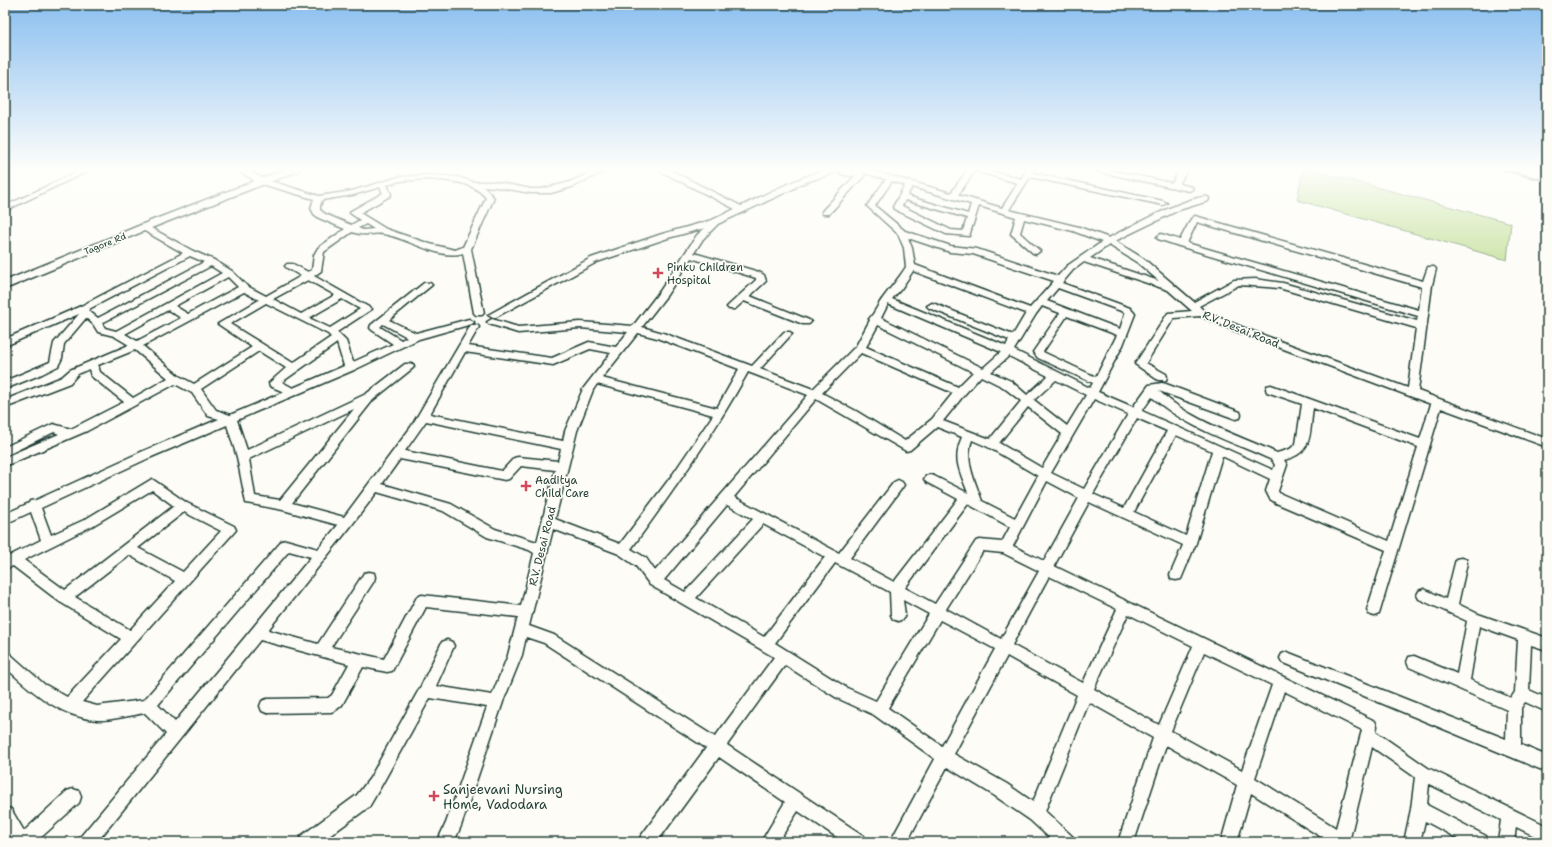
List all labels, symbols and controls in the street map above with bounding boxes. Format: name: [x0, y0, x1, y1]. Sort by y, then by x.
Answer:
street label: Tagore Rd: [82, 230, 128, 258]
place label: Pinku Children Hospital: [667, 260, 743, 288]
marker: Pinku Children Hospital: [652, 267, 664, 279]
street label: R.V. Desai Road: [1200, 307, 1281, 352]
place label: Aaditya Child Care: [535, 473, 589, 501]
marker: Aaditya Child Care: [520, 480, 532, 492]
street label: R.V. Desai Road: [525, 505, 560, 587]
place label: Sanjeevani Nursing Home, Vadodara: [443, 781, 563, 813]
marker: Sanjeevani Nursing Home, Vadodara: [428, 790, 440, 802]

